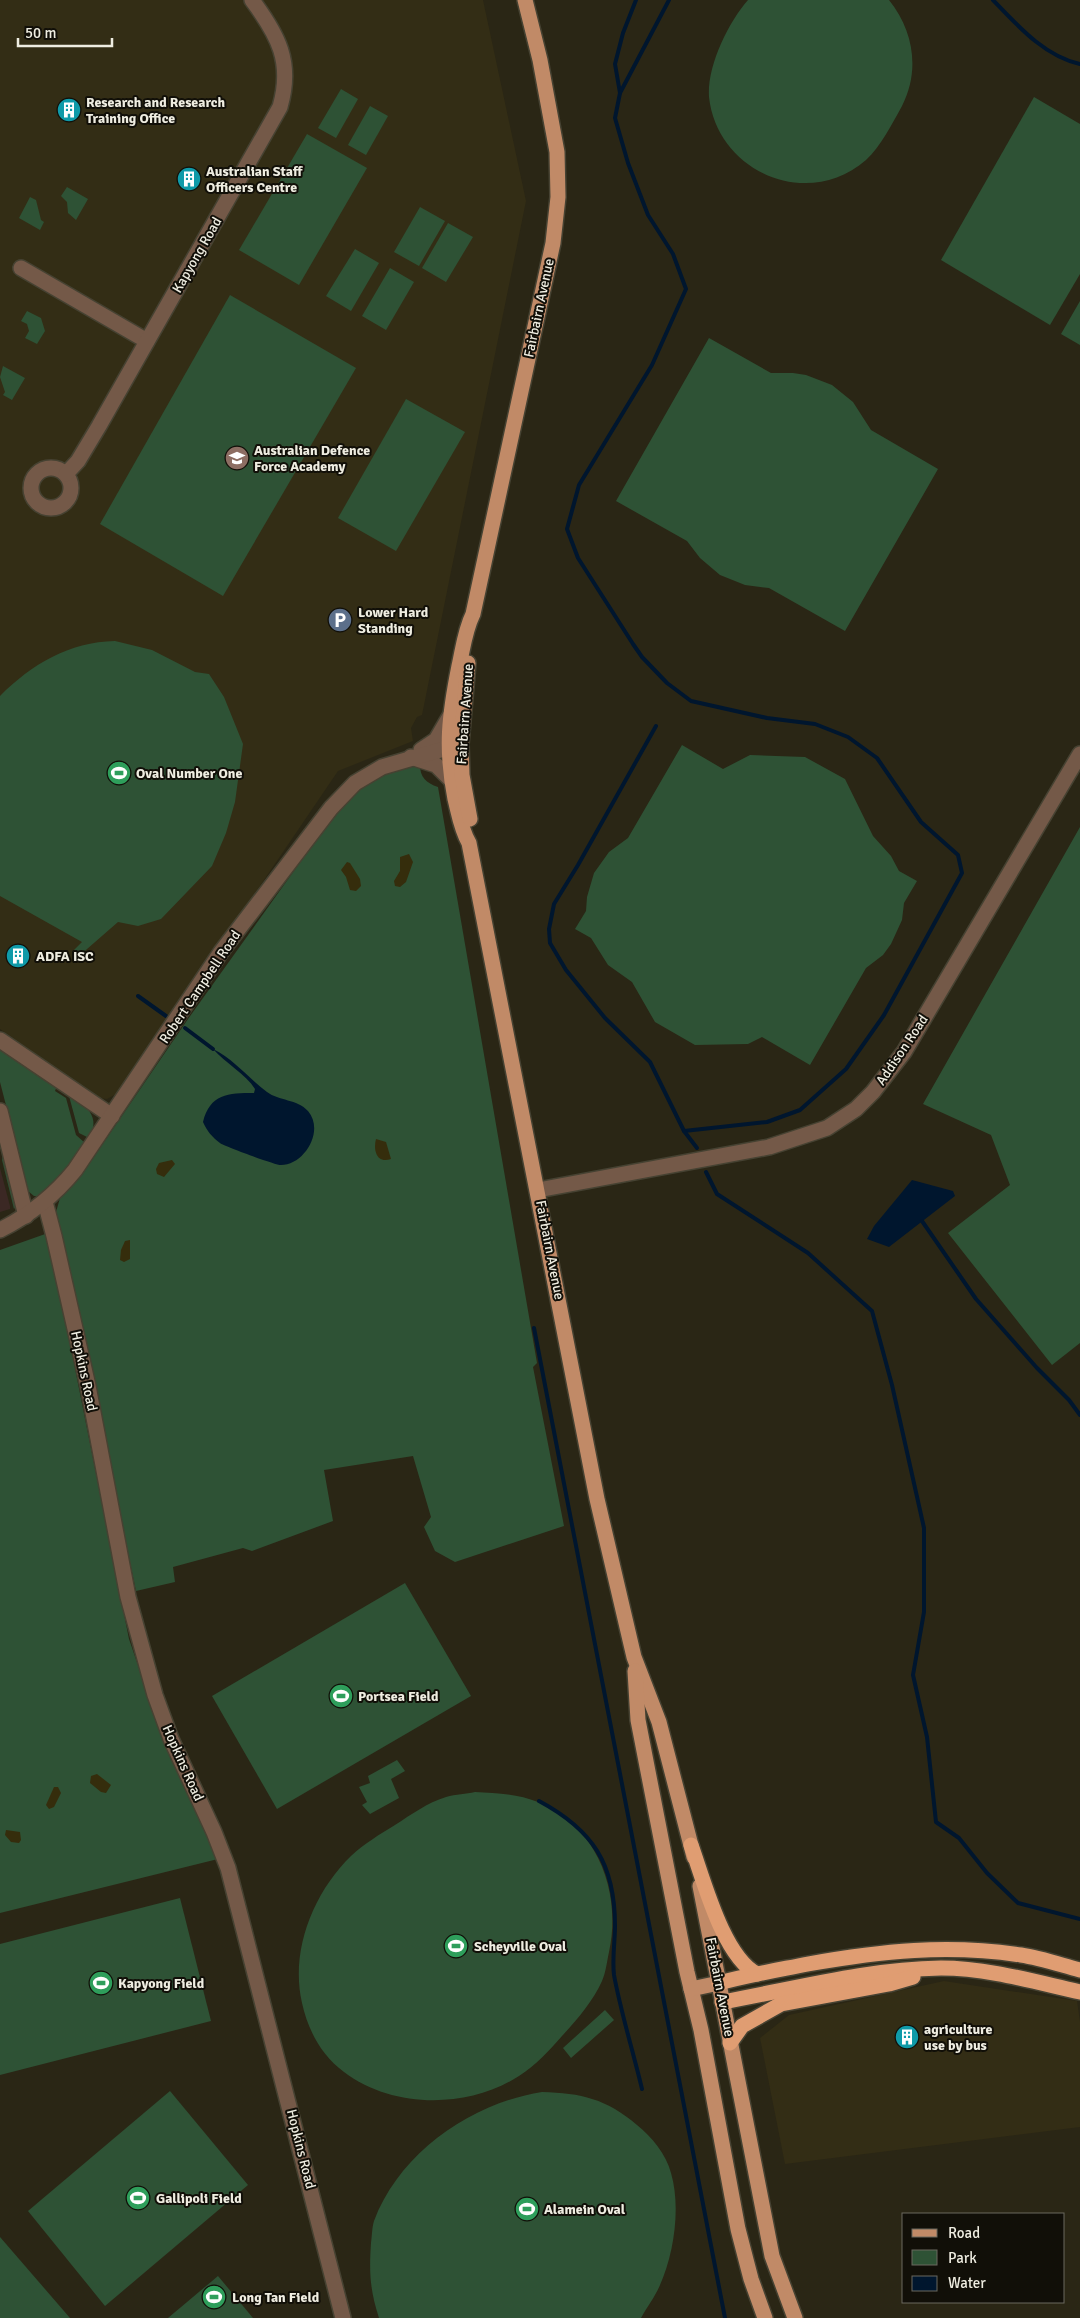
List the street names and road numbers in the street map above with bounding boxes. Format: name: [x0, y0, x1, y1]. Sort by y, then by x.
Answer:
street label: Kapyong Road: [168, 214, 226, 296]
street label: Fairbairn Avenue: [520, 257, 558, 359]
street label: Fairbairn Avenue: [453, 663, 477, 765]
street label: Robert Campbell Road: [156, 927, 244, 1047]
street label: Addison Road: [872, 1012, 932, 1088]
street label: Fairbairn Avenue: [532, 1199, 568, 1301]
street label: Hopkins Road: [67, 1329, 101, 1413]
street label: Hopkins Road: [159, 1722, 207, 1804]
street label: Fairbairn Avenue: [702, 1936, 738, 2038]
street label: Hopkins Road: [283, 2107, 319, 2191]

